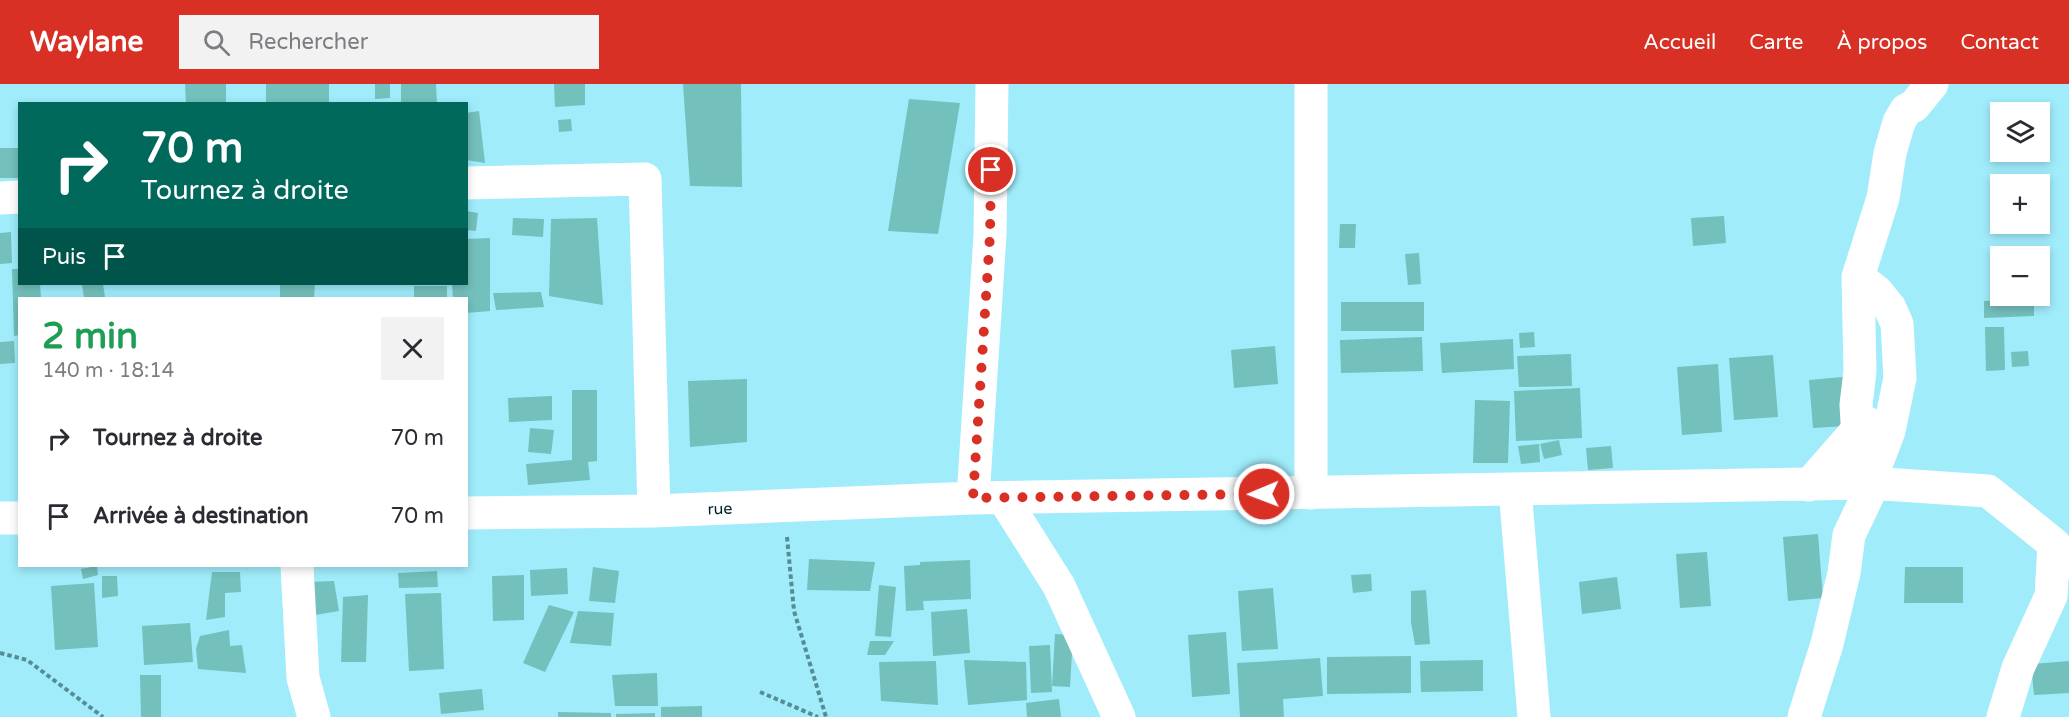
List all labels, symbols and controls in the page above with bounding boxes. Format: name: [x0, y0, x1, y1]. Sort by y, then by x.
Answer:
search box: [179, 15, 599, 69]
text: Waylane: [30, 25, 143, 59]
icon: search: [200, 26, 233, 59]
text: Rechercher: [248, 29, 368, 55]
text: Accueil: [1643, 30, 1716, 55]
text: Carte: [1749, 30, 1803, 55]
text: À propos: [1836, 30, 1927, 55]
text: Contact: [1960, 30, 2039, 55]
map controls: [1990, 102, 2050, 306]
button: layers: [1990, 102, 2050, 162]
text: 70 m: [141, 123, 243, 174]
icon: right: [42, 126, 120, 204]
pin: [965, 144, 1016, 195]
icon: arrive: [974, 153, 1007, 186]
text: Tournez à droite: [141, 174, 349, 207]
button: +: [1990, 174, 2050, 234]
icon: arrive: [98, 240, 131, 273]
text: Puis: [42, 244, 86, 270]
button: −: [1990, 246, 2050, 306]
text: 2 min: [42, 315, 138, 358]
button: close: [381, 317, 444, 380]
text: 140 m · 18:14: [42, 359, 174, 383]
icon: right: [42, 422, 75, 455]
text: Tournez à droite: [93, 425, 262, 451]
text: 70 m: [390, 425, 444, 451]
position arrow: [1232, 462, 1296, 526]
street label: rue: [707, 499, 733, 519]
icon: arrive: [42, 500, 75, 533]
text: Arrivée à destination: [93, 503, 309, 529]
text: 70 m: [390, 503, 444, 529]

